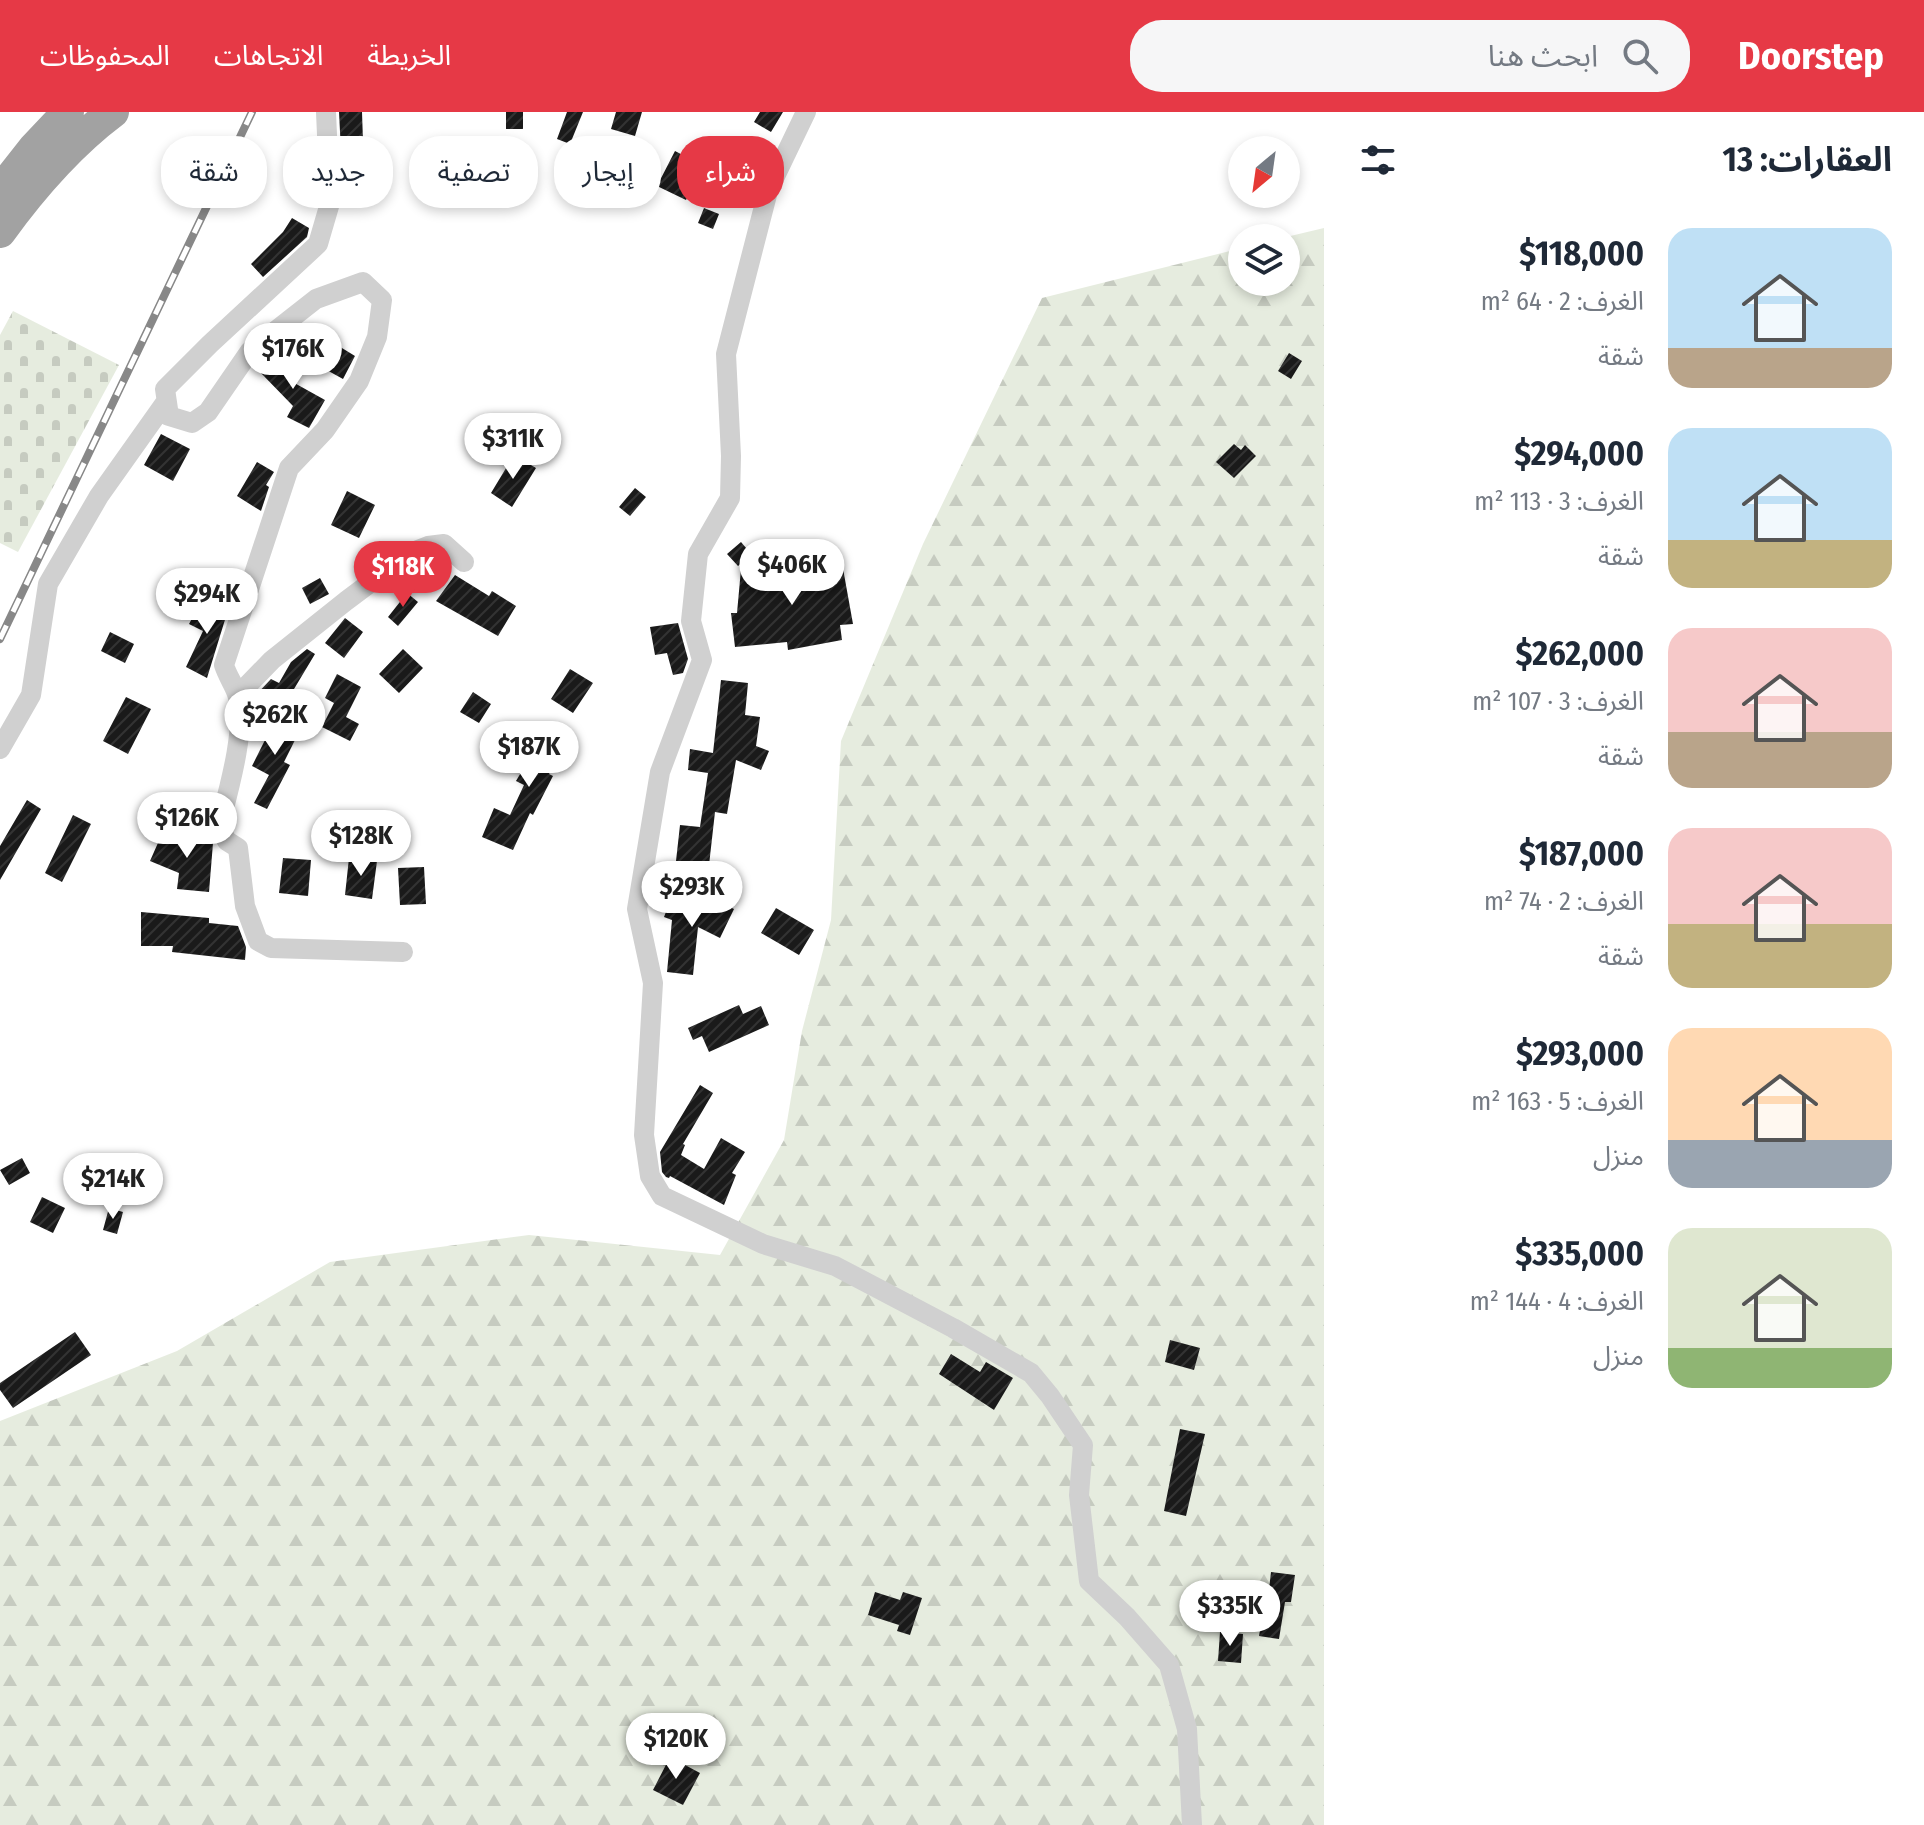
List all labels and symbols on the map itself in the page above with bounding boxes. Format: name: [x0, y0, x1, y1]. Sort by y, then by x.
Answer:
north arrow: [1228, 136, 1300, 208]
pin: $176K: [237, 323, 349, 391]
pin: $311K: [457, 413, 569, 481]
pin: $406K: [736, 539, 848, 607]
pin: $118K: [347, 541, 459, 609]
pin: $294K: [151, 568, 263, 636]
pin: $262K: [219, 689, 331, 757]
pin: $187K: [473, 721, 585, 789]
pin: $126K: [131, 792, 243, 860]
pin: $128K: [305, 810, 417, 878]
pin: $293K: [636, 861, 748, 929]
pin: $214K: [57, 1153, 169, 1221]
pin: $335K: [1174, 1580, 1286, 1648]
pin: $120K: [620, 1713, 732, 1781]

